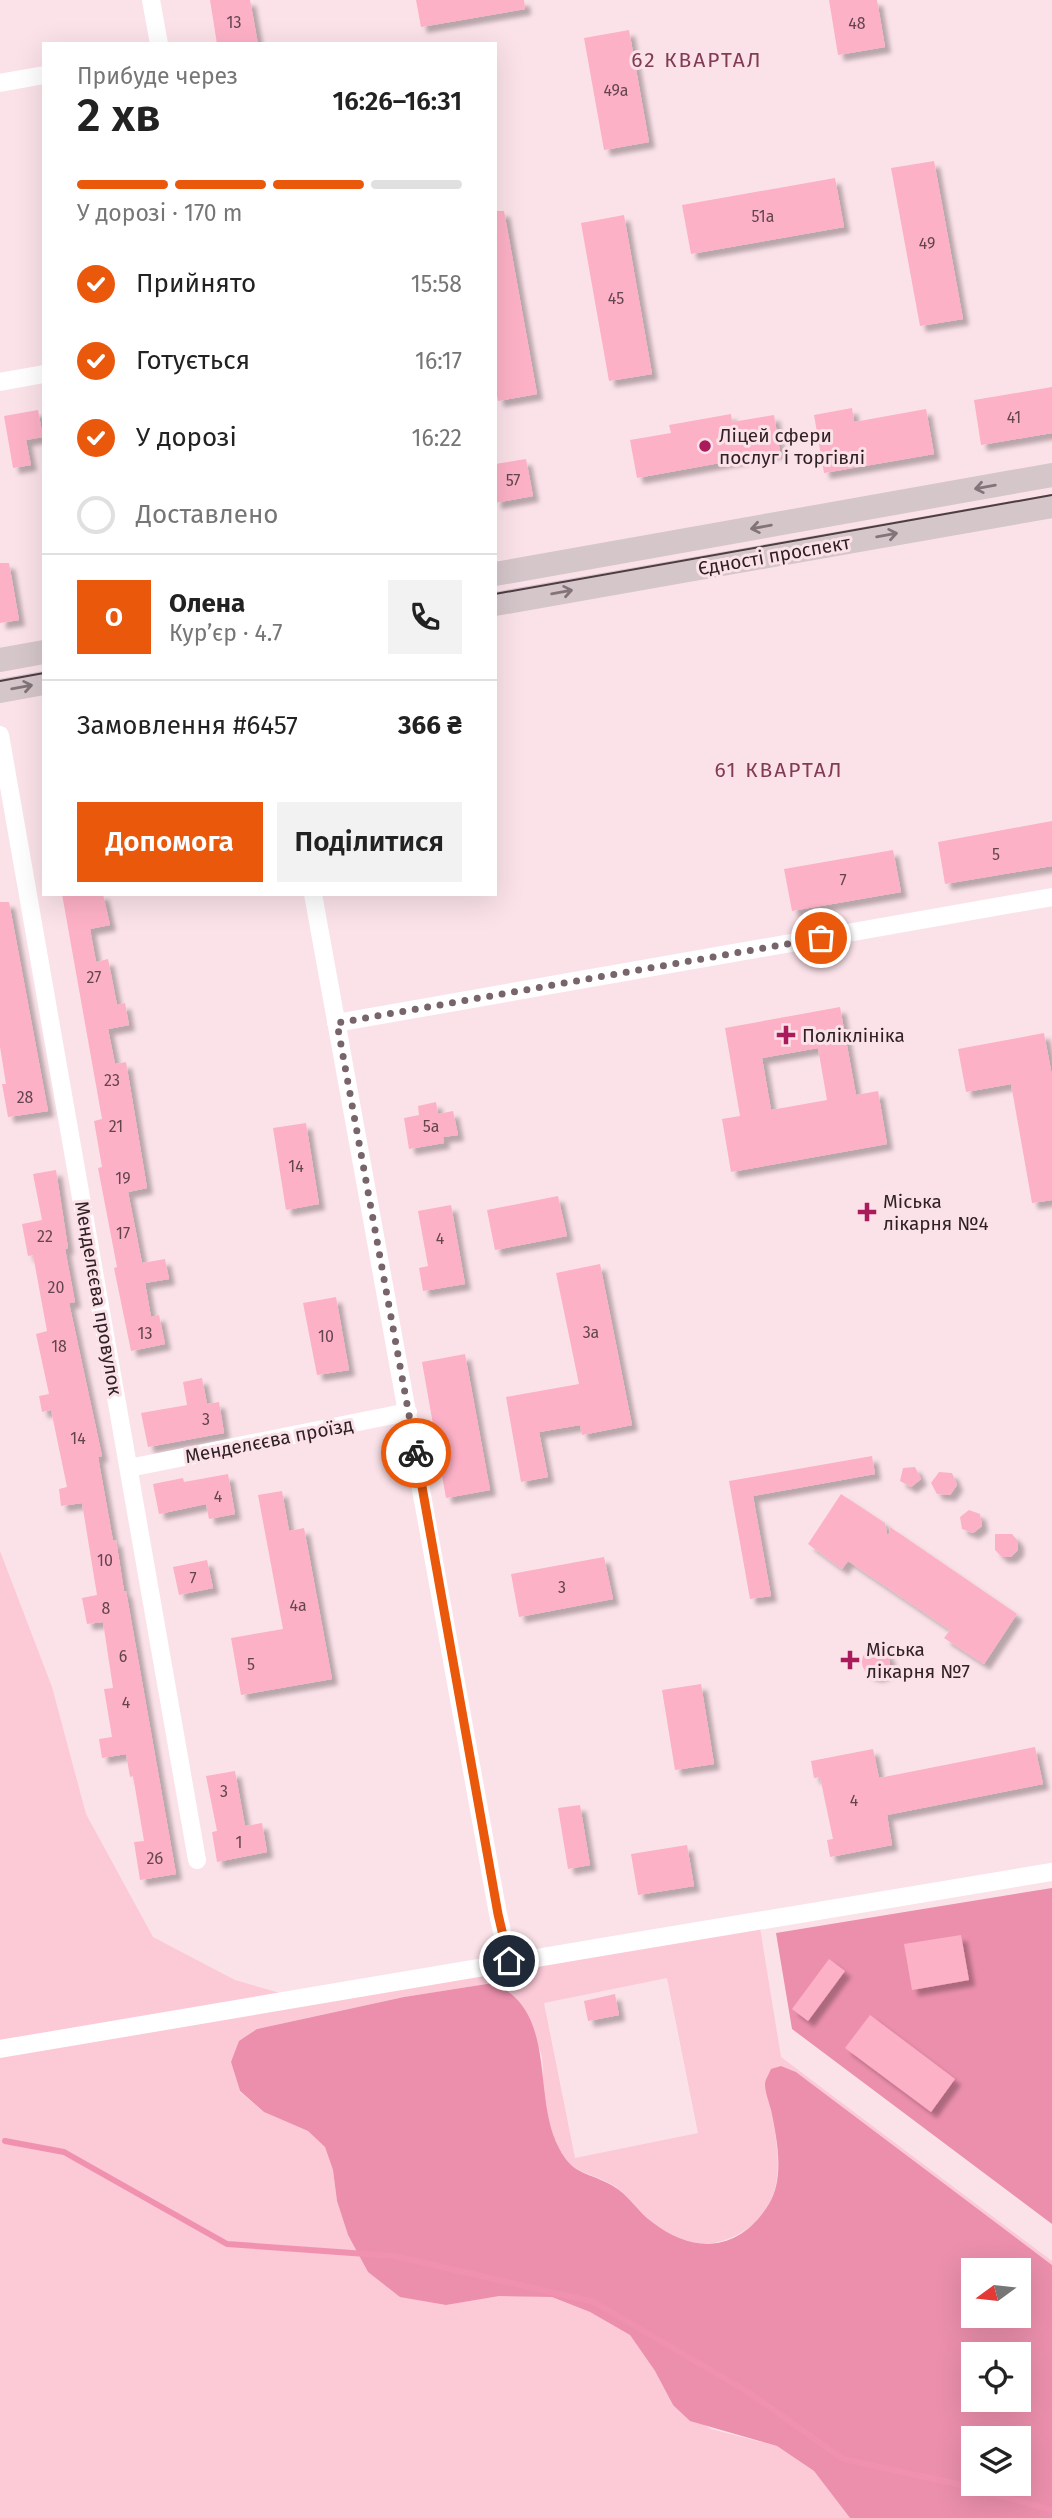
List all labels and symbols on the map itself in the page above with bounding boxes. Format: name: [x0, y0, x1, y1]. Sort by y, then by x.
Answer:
house number: 13: [227, 13, 241, 32]
house number: 48: [848, 14, 866, 33]
district label: 62 КВАРТАЛ: [631, 47, 763, 73]
house number: 49а: [603, 81, 629, 100]
house number: 51а: [752, 207, 774, 226]
house number: 49: [919, 234, 935, 253]
house number: 45: [608, 289, 624, 308]
house number: 41: [1007, 408, 1021, 427]
place label: Ліцей сфери послуг і торгівлі: [719, 424, 865, 469]
marker: Ліцей сфери послуг і торгівлі: [697, 438, 713, 454]
house number: 57: [506, 471, 520, 490]
one-way arrow: [974, 481, 997, 494]
one-way arrow: [750, 521, 773, 534]
one-way arrow: [875, 528, 898, 541]
street label: Єдності проспект: [696, 531, 852, 580]
one-way arrow: [551, 585, 573, 598]
one-way arrow: [10, 680, 33, 693]
district label: 61 КВАРТАЛ: [714, 757, 844, 783]
house number: 5: [992, 845, 1000, 864]
house number: 7: [839, 871, 847, 890]
pin: [791, 908, 851, 968]
house number: 27: [87, 968, 101, 987]
place label: Поліклініка: [802, 1024, 905, 1047]
marker: Поліклініка: [776, 1025, 796, 1045]
house number: 23: [104, 1071, 120, 1090]
house number: 28: [17, 1088, 34, 1107]
house number: 21: [109, 1117, 123, 1136]
house number: 5а: [423, 1117, 439, 1136]
house number: 14: [288, 1157, 304, 1176]
house number: 19: [115, 1169, 131, 1188]
place label: Міська лікарня №4: [883, 1190, 989, 1235]
street label: Менделєєва провулок: [70, 1199, 127, 1397]
marker: Міська лікарня №4: [857, 1202, 877, 1222]
house number: 17: [116, 1224, 130, 1243]
house number: 22: [37, 1227, 53, 1246]
house number: 4: [436, 1229, 445, 1248]
house number: 20: [48, 1278, 64, 1297]
house number: 3а: [583, 1323, 599, 1342]
house number: 13: [138, 1324, 152, 1343]
house number: 10: [318, 1327, 334, 1346]
house number: 18: [51, 1337, 67, 1356]
house number: 3: [202, 1410, 210, 1429]
street label: Менделєєва проїзд: [183, 1413, 355, 1468]
courier: [381, 1418, 451, 1488]
house number: 14: [70, 1429, 86, 1448]
house number: 4: [214, 1487, 223, 1506]
house number: 10: [97, 1551, 113, 1570]
house number: 7: [189, 1569, 197, 1588]
house number: 3: [558, 1578, 566, 1597]
house number: 4а: [289, 1596, 307, 1615]
house number: 8: [102, 1599, 111, 1618]
place label: Міська лікарня №7: [866, 1638, 970, 1683]
house number: 6: [119, 1647, 127, 1666]
marker: Міська лікарня №7: [840, 1650, 860, 1670]
house number: 5: [247, 1655, 255, 1674]
house number: 4: [122, 1693, 131, 1712]
house number: 3: [220, 1782, 228, 1801]
house number: 4: [850, 1791, 859, 1810]
house number: 1: [236, 1833, 242, 1852]
house number: 2б: [146, 1849, 164, 1868]
pin: [479, 1931, 539, 1991]
north arrow: [961, 2258, 1031, 2328]

